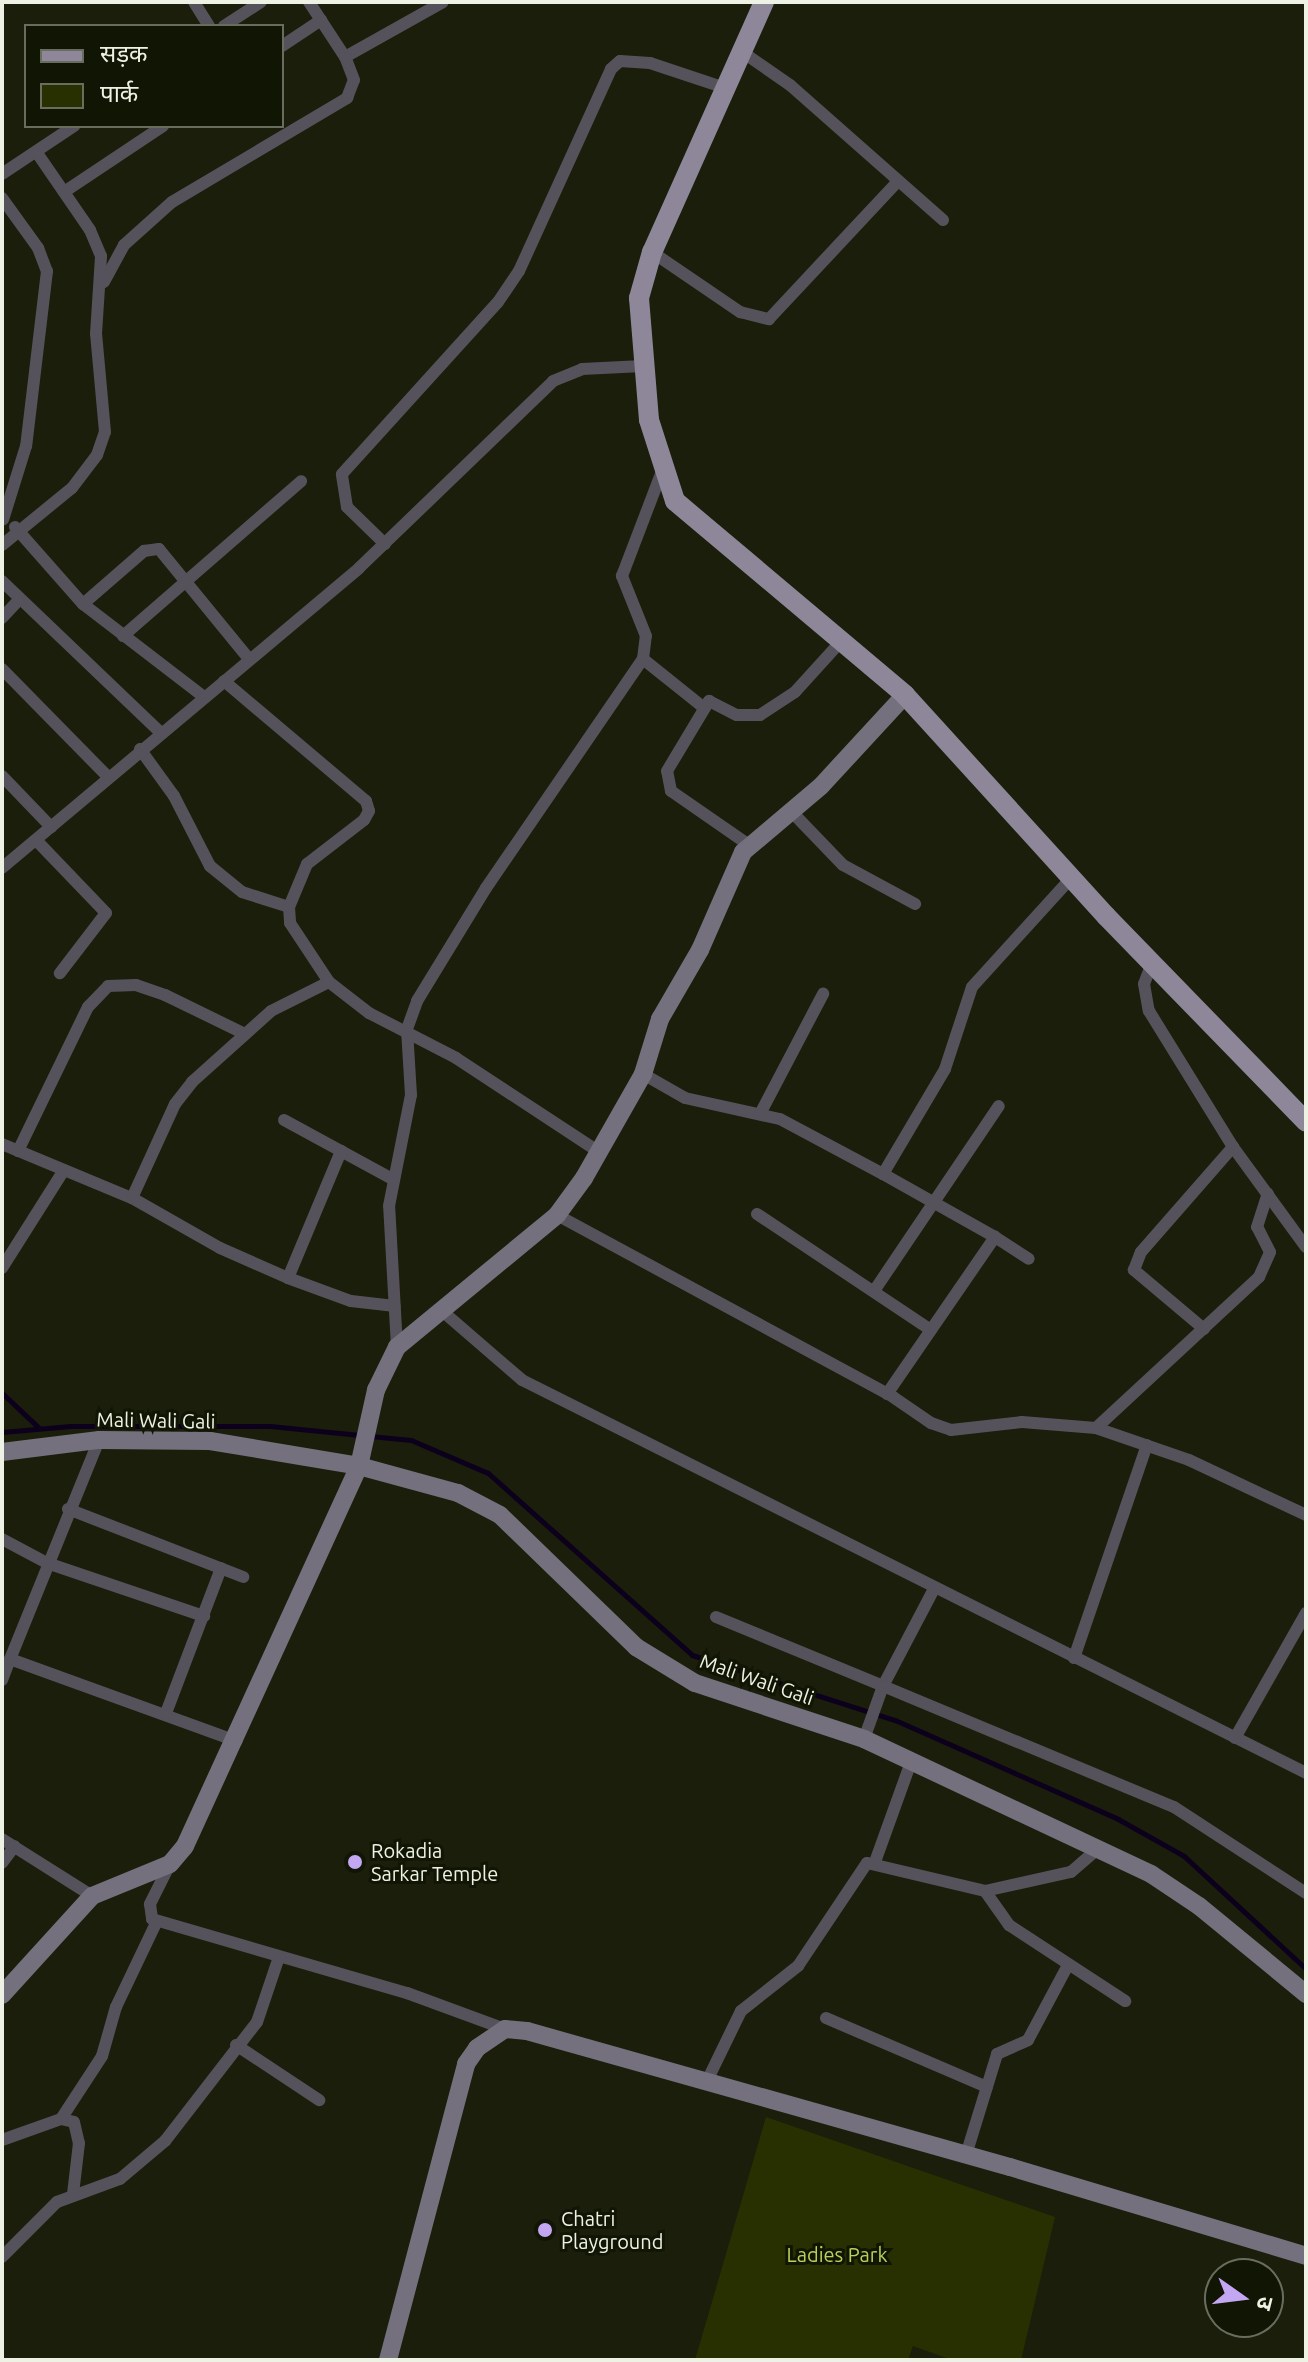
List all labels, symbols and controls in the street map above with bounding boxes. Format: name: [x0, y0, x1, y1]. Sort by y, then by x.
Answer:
legend: [24, 24, 284, 128]
text: सड़क: [100, 40, 148, 67]
text: पार्क: [100, 80, 138, 107]
street label: Mali Wali Gali: [96, 1407, 216, 1433]
street label: Mali Wali Gali: [697, 1648, 817, 1710]
place label: Rokadia Sarkar Temple: [371, 1838, 498, 1885]
marker: Rokadia Sarkar Temple: [346, 1853, 364, 1871]
place label: Chatri Playground: [561, 2206, 663, 2253]
marker: Chatri Playground: [536, 2221, 554, 2239]
park label: Ladies Park: [786, 2242, 888, 2266]
north arrow: [1204, 2258, 1284, 2338]
text: उ: [1252, 2294, 1280, 2313]

